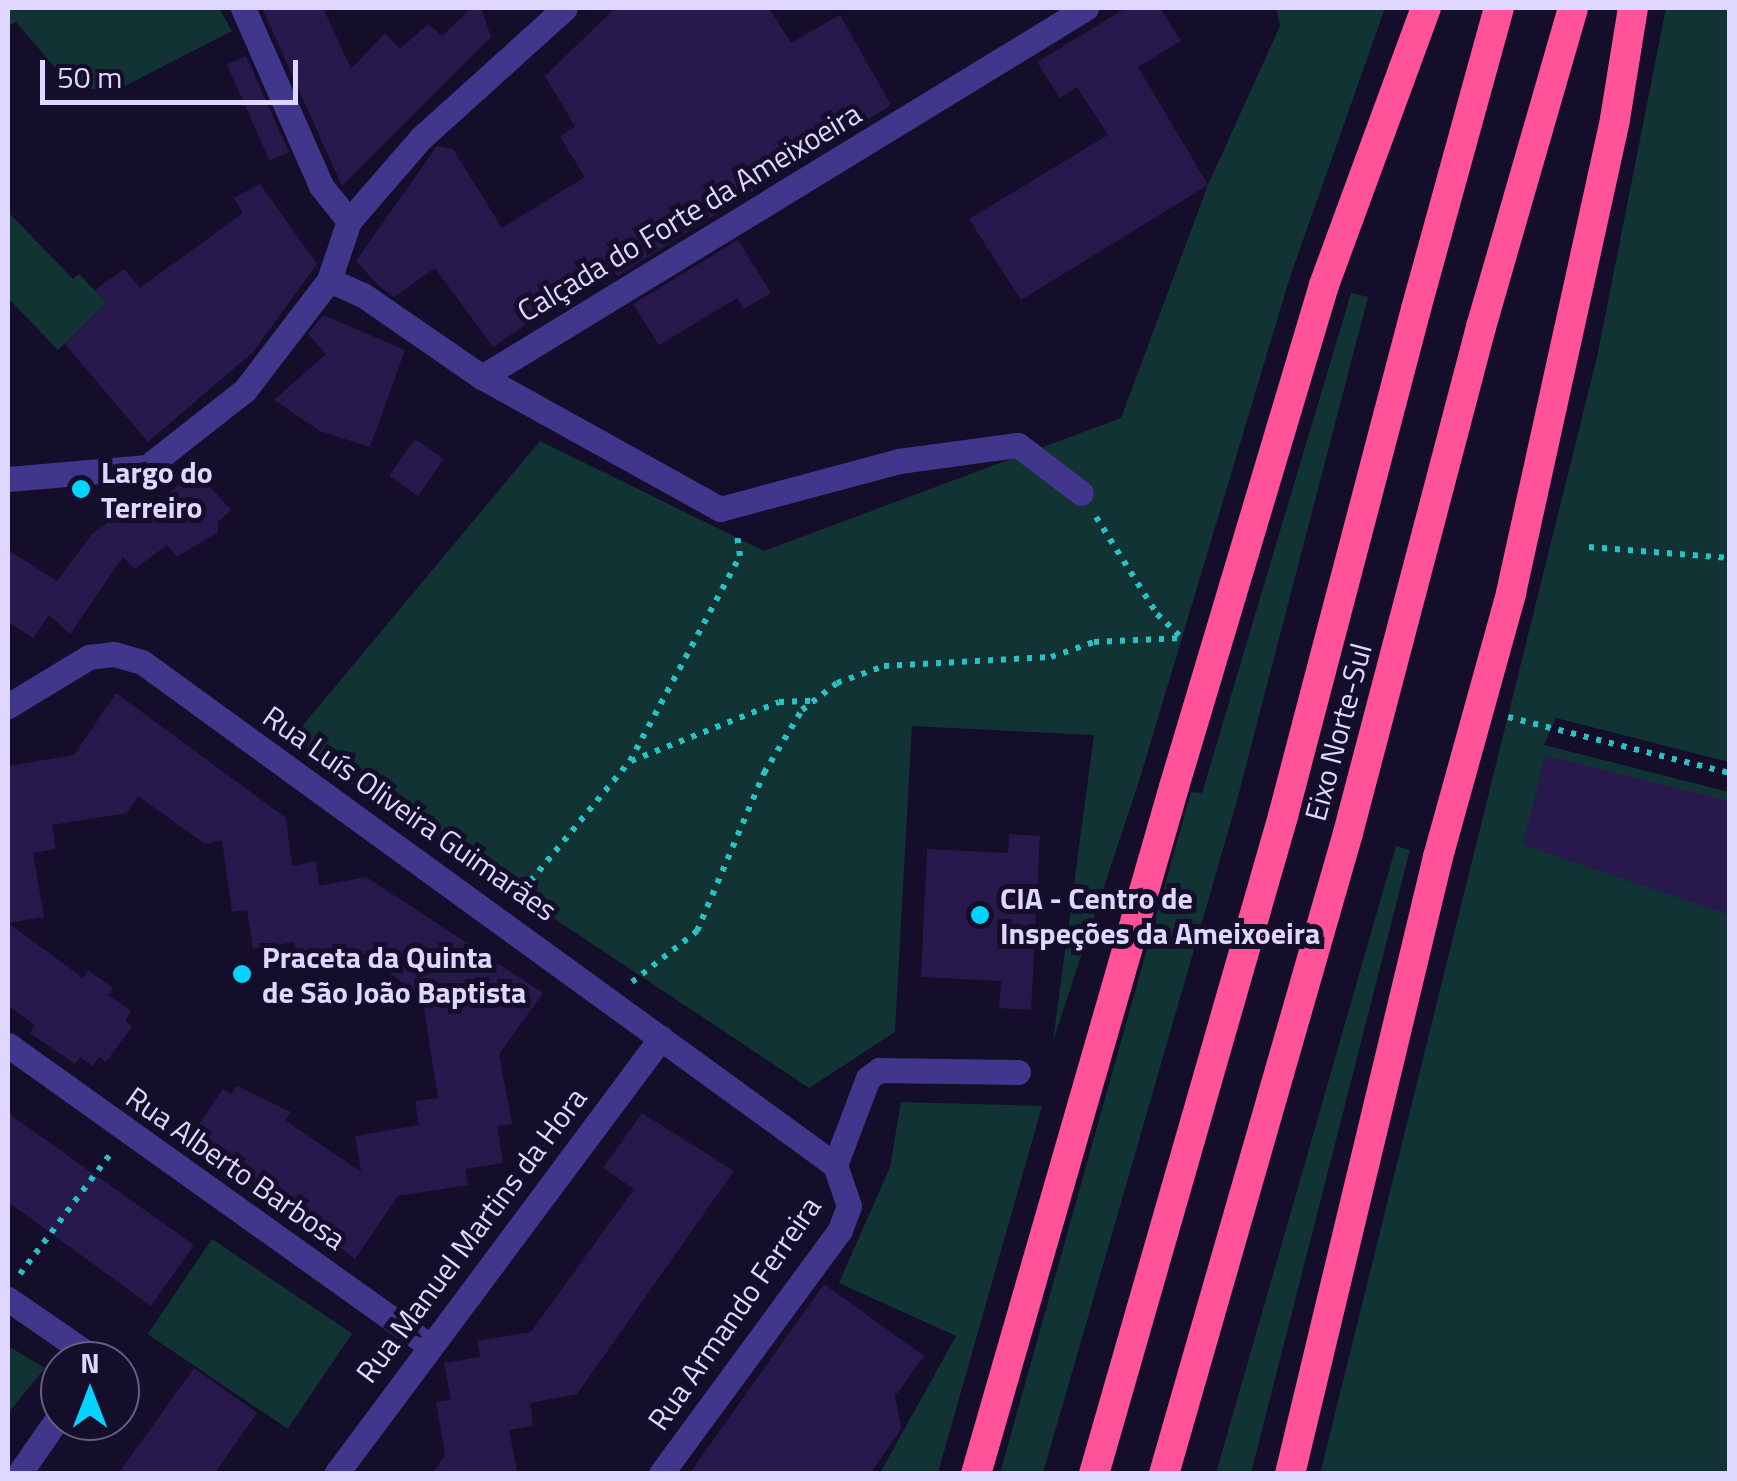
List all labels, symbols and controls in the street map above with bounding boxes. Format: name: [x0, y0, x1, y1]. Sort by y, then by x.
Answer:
scale bar: [45, 40, 302, 102]
text: 50 m: [57, 54, 122, 100]
street label: Calçada do Forte da Ameixoeira: [511, 95, 867, 329]
place label: Largo do Terreiro: [101, 454, 213, 524]
marker: Largo do Terreiro: [70, 478, 92, 500]
street label: Eixo Norte-Sul: [1297, 639, 1379, 825]
street label: Rua Luís Oliveira Guimarães: [256, 698, 564, 928]
place label: CIA - Centro de Inspeções da Ameixoeira: [1000, 880, 1320, 950]
marker: CIA - Centro de Inspeções da Ameixoeira: [969, 904, 991, 926]
place label: Praceta da Quinta de São João Baptista: [262, 939, 526, 1010]
marker: Praceta da Quinta de São João Baptista: [231, 963, 253, 985]
street label: Rua Alberto Barbosa: [119, 1079, 353, 1257]
street label: Rua Manuel Martins da Hora: [348, 1080, 594, 1390]
street label: Rua Armando Ferreira: [640, 1189, 828, 1437]
north arrow: [40, 1341, 140, 1441]
text: N: [80, 1341, 100, 1384]

